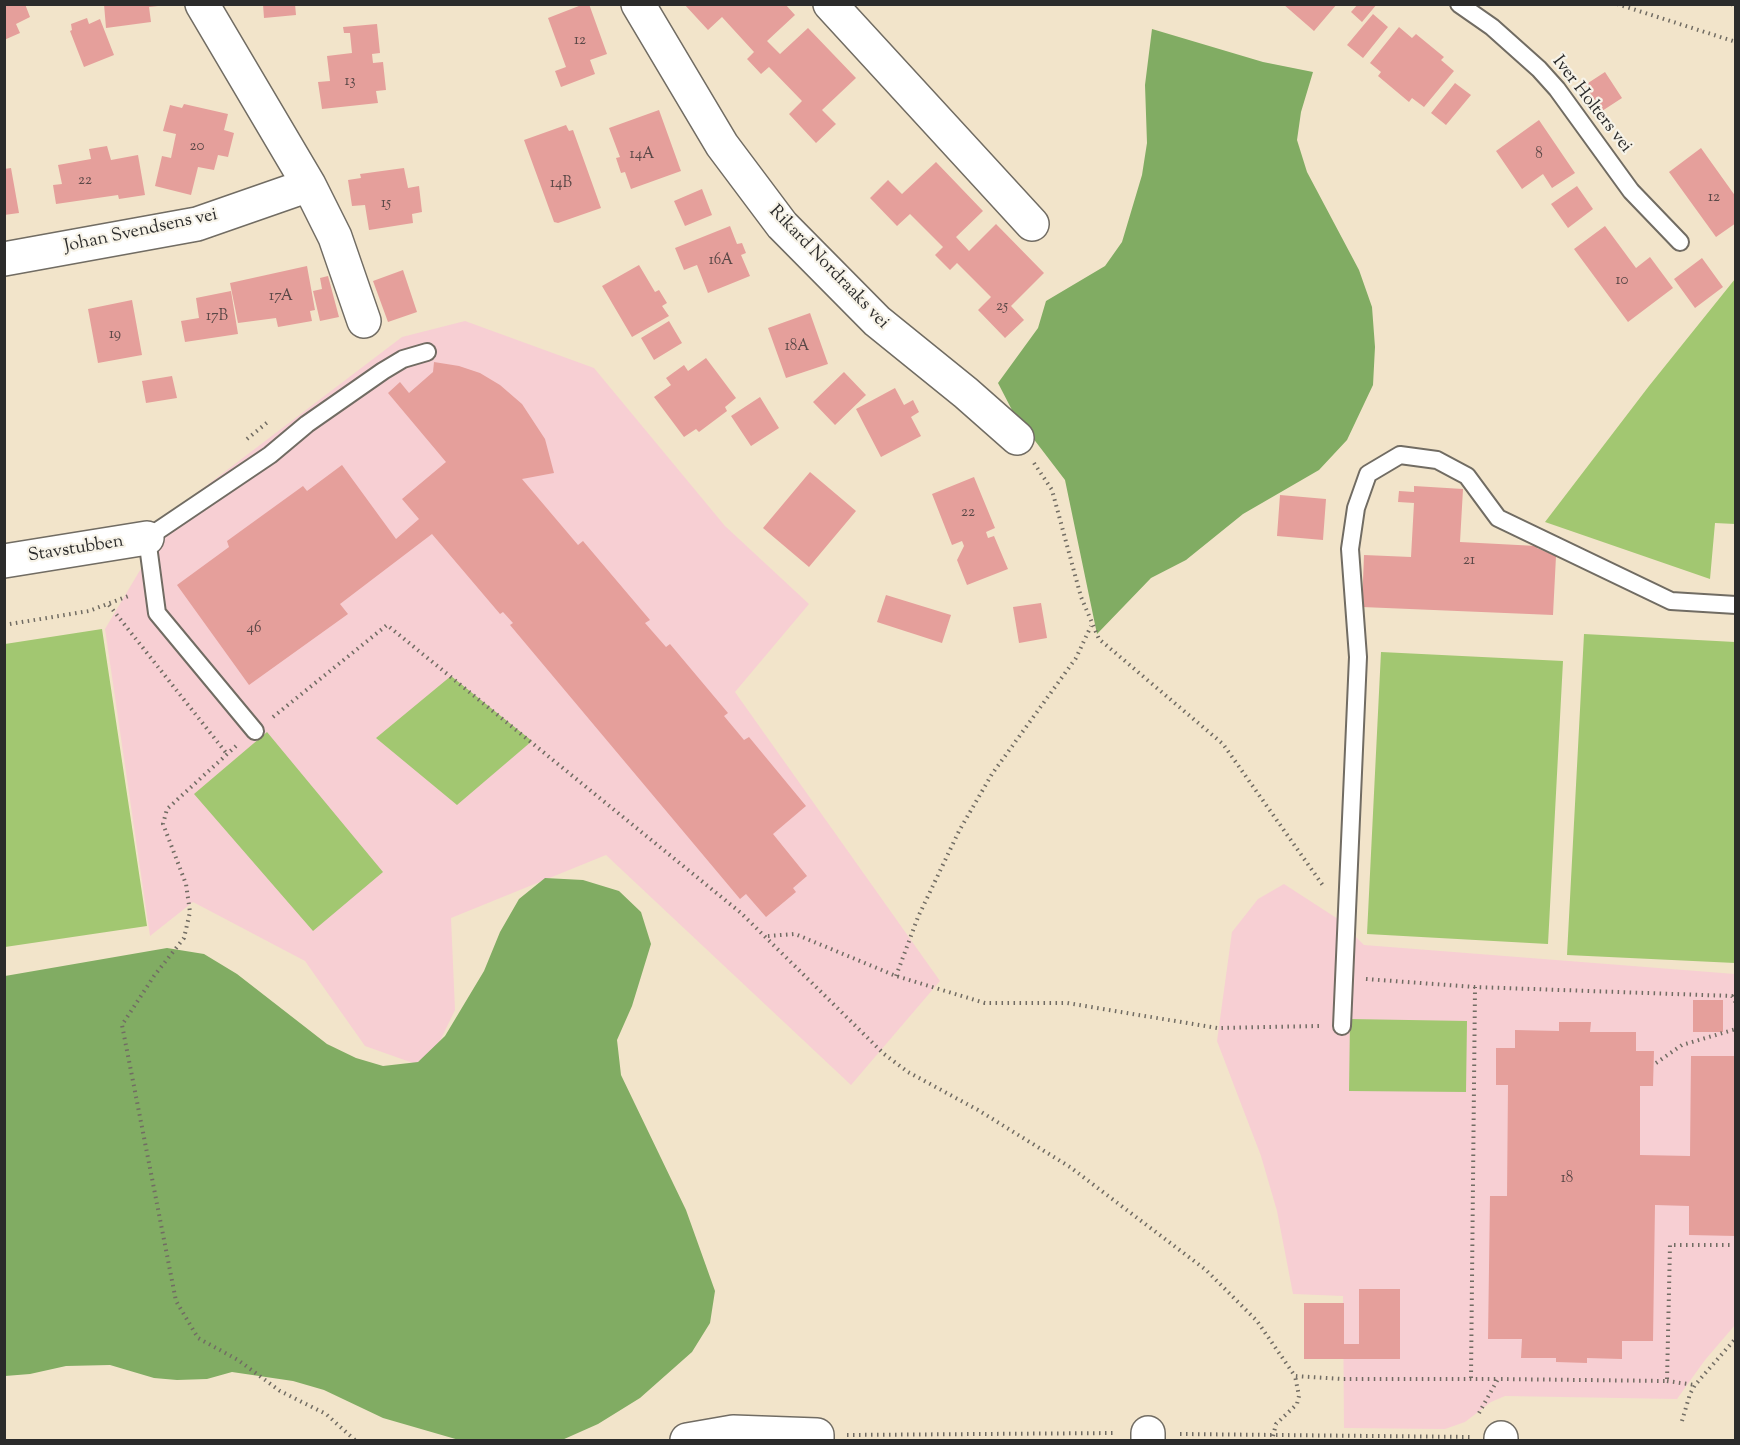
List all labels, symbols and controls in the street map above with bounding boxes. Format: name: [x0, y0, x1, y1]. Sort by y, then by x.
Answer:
house number: 12: [574, 32, 586, 50]
street label: Iver Holters vei: [1546, 52, 1636, 158]
house number: 13: [344, 73, 356, 91]
house number: 20: [190, 138, 204, 156]
house number: 14A: [630, 146, 654, 164]
house number: 8: [1535, 146, 1543, 164]
house number: 22: [78, 172, 92, 190]
house number: 14B: [550, 175, 572, 193]
house number: 12: [1708, 189, 1720, 207]
house number: 15: [381, 195, 391, 213]
street label: Rikard Nordraaks vei: [763, 202, 893, 334]
street label: Johan Svendsens vei: [62, 205, 220, 259]
house number: 16A: [709, 252, 733, 270]
house number: 10: [1616, 272, 1628, 290]
house number: 17A: [269, 288, 293, 306]
house number: 25: [996, 298, 1008, 316]
house number: 17B: [206, 308, 228, 326]
house number: 19: [109, 326, 121, 344]
house number: 18A: [785, 338, 809, 356]
house number: 22: [961, 504, 975, 522]
street label: Stavstubben: [27, 532, 125, 568]
house number: 21: [1463, 552, 1475, 570]
house number: 46: [247, 620, 261, 638]
house number: 18: [1561, 1170, 1573, 1188]

